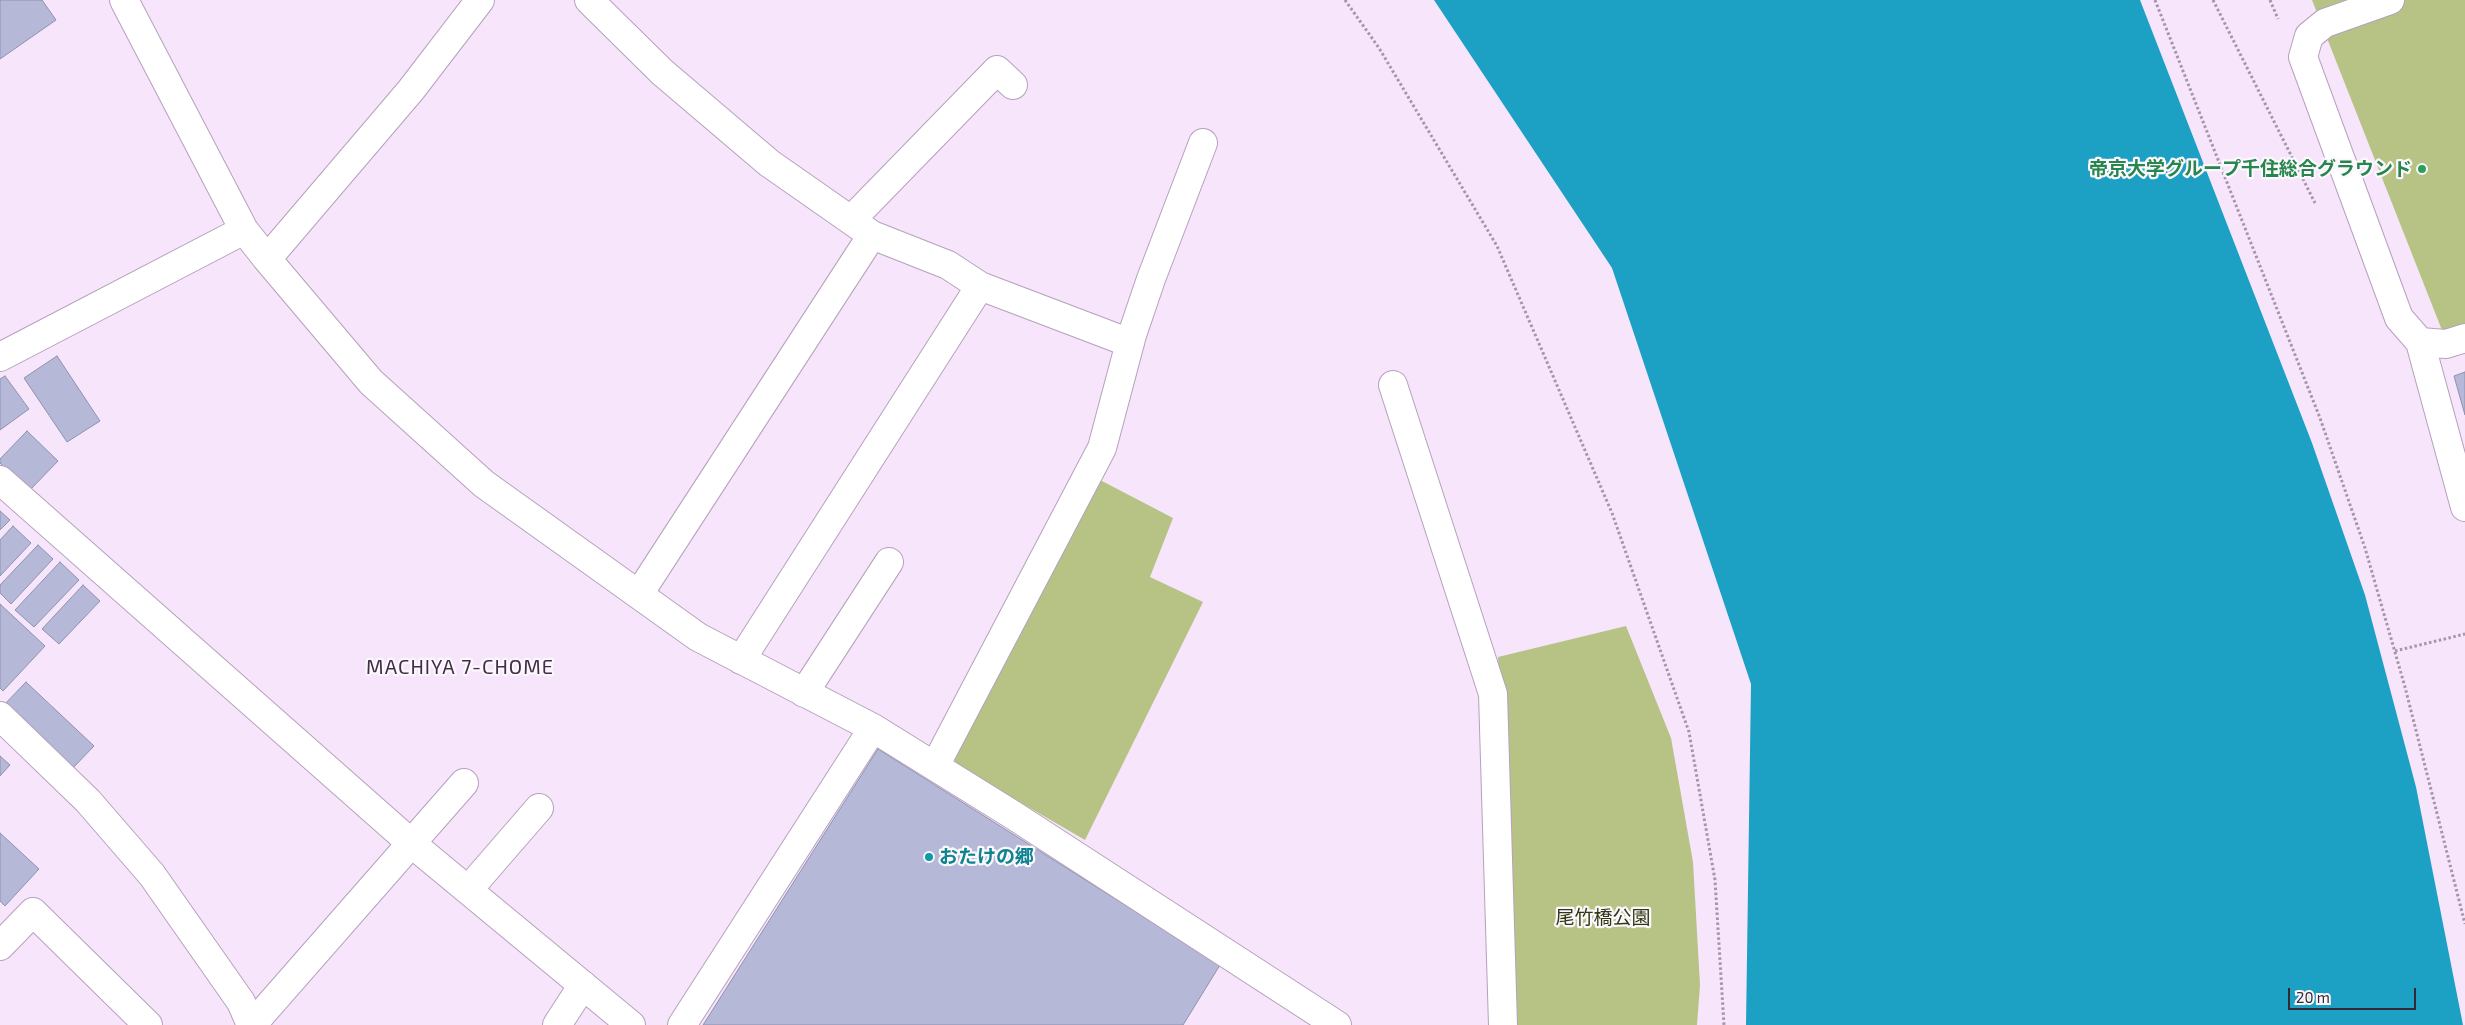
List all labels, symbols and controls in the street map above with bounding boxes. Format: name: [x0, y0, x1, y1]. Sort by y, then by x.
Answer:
place label: 帝京大学グループ千住総合グラウンド: [2089, 158, 2412, 180]
marker: 帝京大学グループ千住総合グラウンド: [2416, 163, 2428, 175]
district label: MACHIYA 7-CHOME: [364, 655, 556, 679]
place label: おたけの郷: [939, 846, 1034, 868]
marker: おたけの郷: [923, 851, 935, 863]
park label: 尾竹橋公園: [1556, 907, 1650, 929]
scale bar: [2290, 978, 2418, 1010]
text: 20 m: [2296, 988, 2330, 1006]

